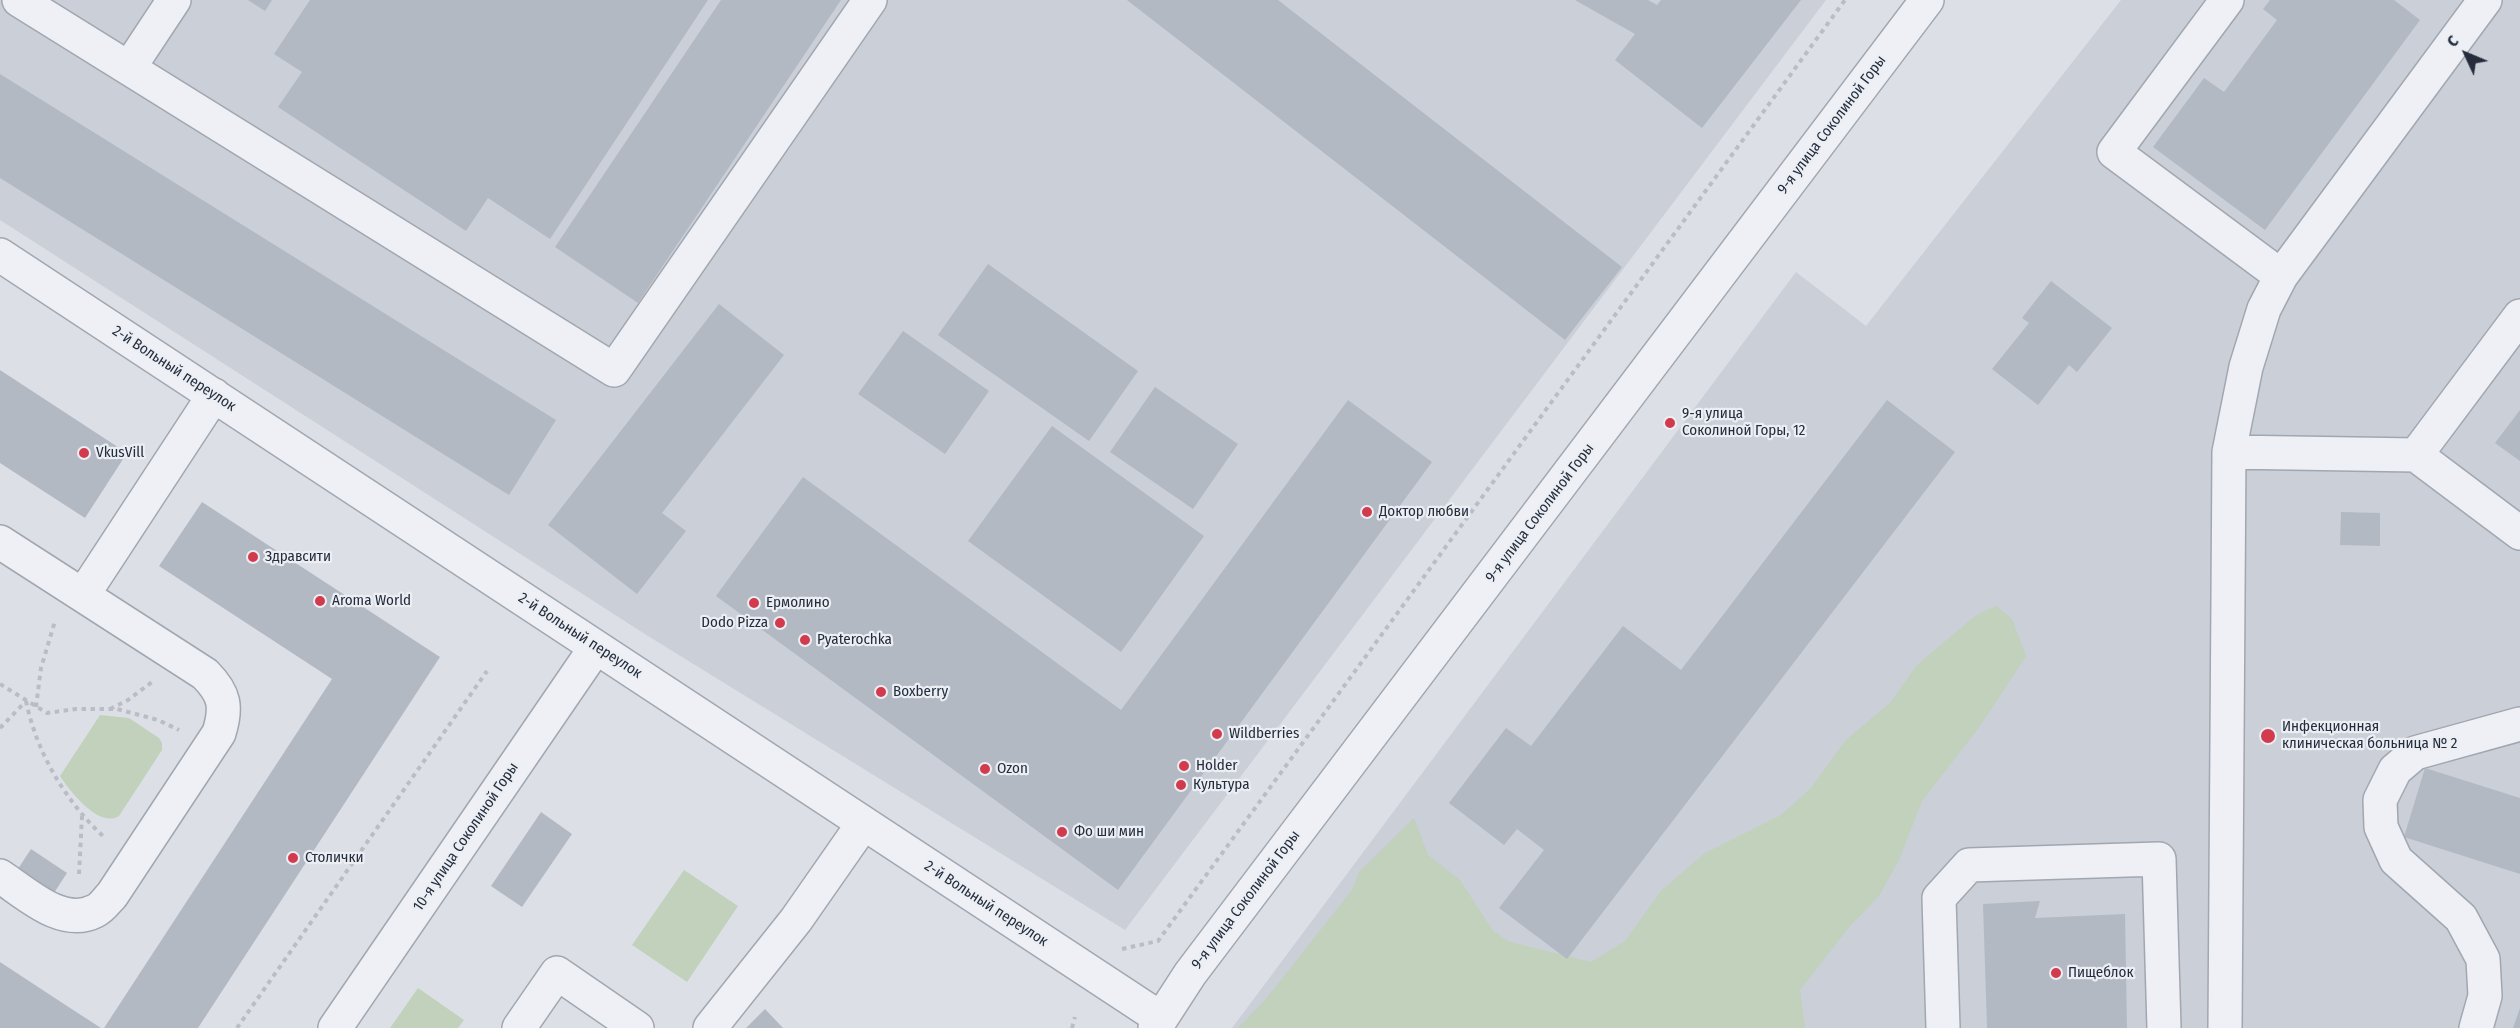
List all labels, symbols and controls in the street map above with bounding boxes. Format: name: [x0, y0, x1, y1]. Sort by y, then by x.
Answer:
north arrow: [2436, 24, 2496, 84]
text: С: [2443, 32, 2462, 51]
street label: 9-я улица Соколиной Горы: [1774, 52, 1890, 198]
street label: 2-й Вольный переулок: [109, 322, 239, 416]
place label: 9-я улица Соколиной Горы, 12: [1682, 405, 1805, 440]
marker: 9-я улица Соколиной Горы, 12: [1663, 416, 1677, 430]
street label: 9-я улица Соколиной Горы: [1482, 440, 1598, 586]
place label: VkusVill: [96, 444, 144, 462]
marker: VkusVill: [77, 446, 91, 460]
place label: Доктор любви: [1379, 503, 1469, 521]
marker: Доктор любви: [1360, 505, 1374, 519]
place label: Здравсити: [265, 548, 331, 566]
marker: Здравсити: [246, 550, 260, 564]
street label: 2-й Вольный переулок: [515, 589, 645, 683]
place label: Aroma World: [332, 592, 411, 610]
marker: Aroma World: [313, 594, 327, 608]
place label: Ермолино: [766, 594, 830, 612]
marker: Ермолино: [747, 596, 761, 610]
place label: Dodo Pizza: [701, 614, 768, 632]
marker: Dodo Pizza: [773, 616, 787, 630]
place label: Pyaterochka: [817, 631, 892, 649]
marker: Pyaterochka: [798, 633, 812, 647]
place label: Boxberry: [893, 683, 948, 701]
marker: Boxberry: [874, 685, 888, 699]
place label: Инфекционная клиническая больница № 2: [2282, 718, 2457, 753]
place label: Wildberries: [1229, 725, 1299, 743]
marker: Wildberries: [1210, 727, 1224, 741]
marker: Инфекционная клиническая больница № 2: [2259, 727, 2277, 745]
place label: Holder: [1196, 757, 1238, 775]
street label: 10-я улица Соколиной Горы: [409, 759, 523, 915]
marker: Holder: [1177, 759, 1191, 773]
place label: Ozon: [997, 760, 1028, 778]
marker: Ozon: [978, 762, 992, 776]
place label: Культура: [1193, 776, 1250, 794]
marker: Культура: [1174, 778, 1188, 792]
place label: Фо ши мин: [1074, 823, 1144, 841]
marker: Фо ши мин: [1055, 825, 1069, 839]
street label: 9-я улица Соколиной Горы: [1188, 827, 1304, 973]
place label: Столички: [305, 849, 364, 867]
marker: Столички: [286, 851, 300, 865]
street label: 2-й Вольный переулок: [921, 857, 1051, 951]
place label: Пищеблок: [2068, 964, 2133, 982]
marker: Пищеблок: [2049, 966, 2063, 980]

